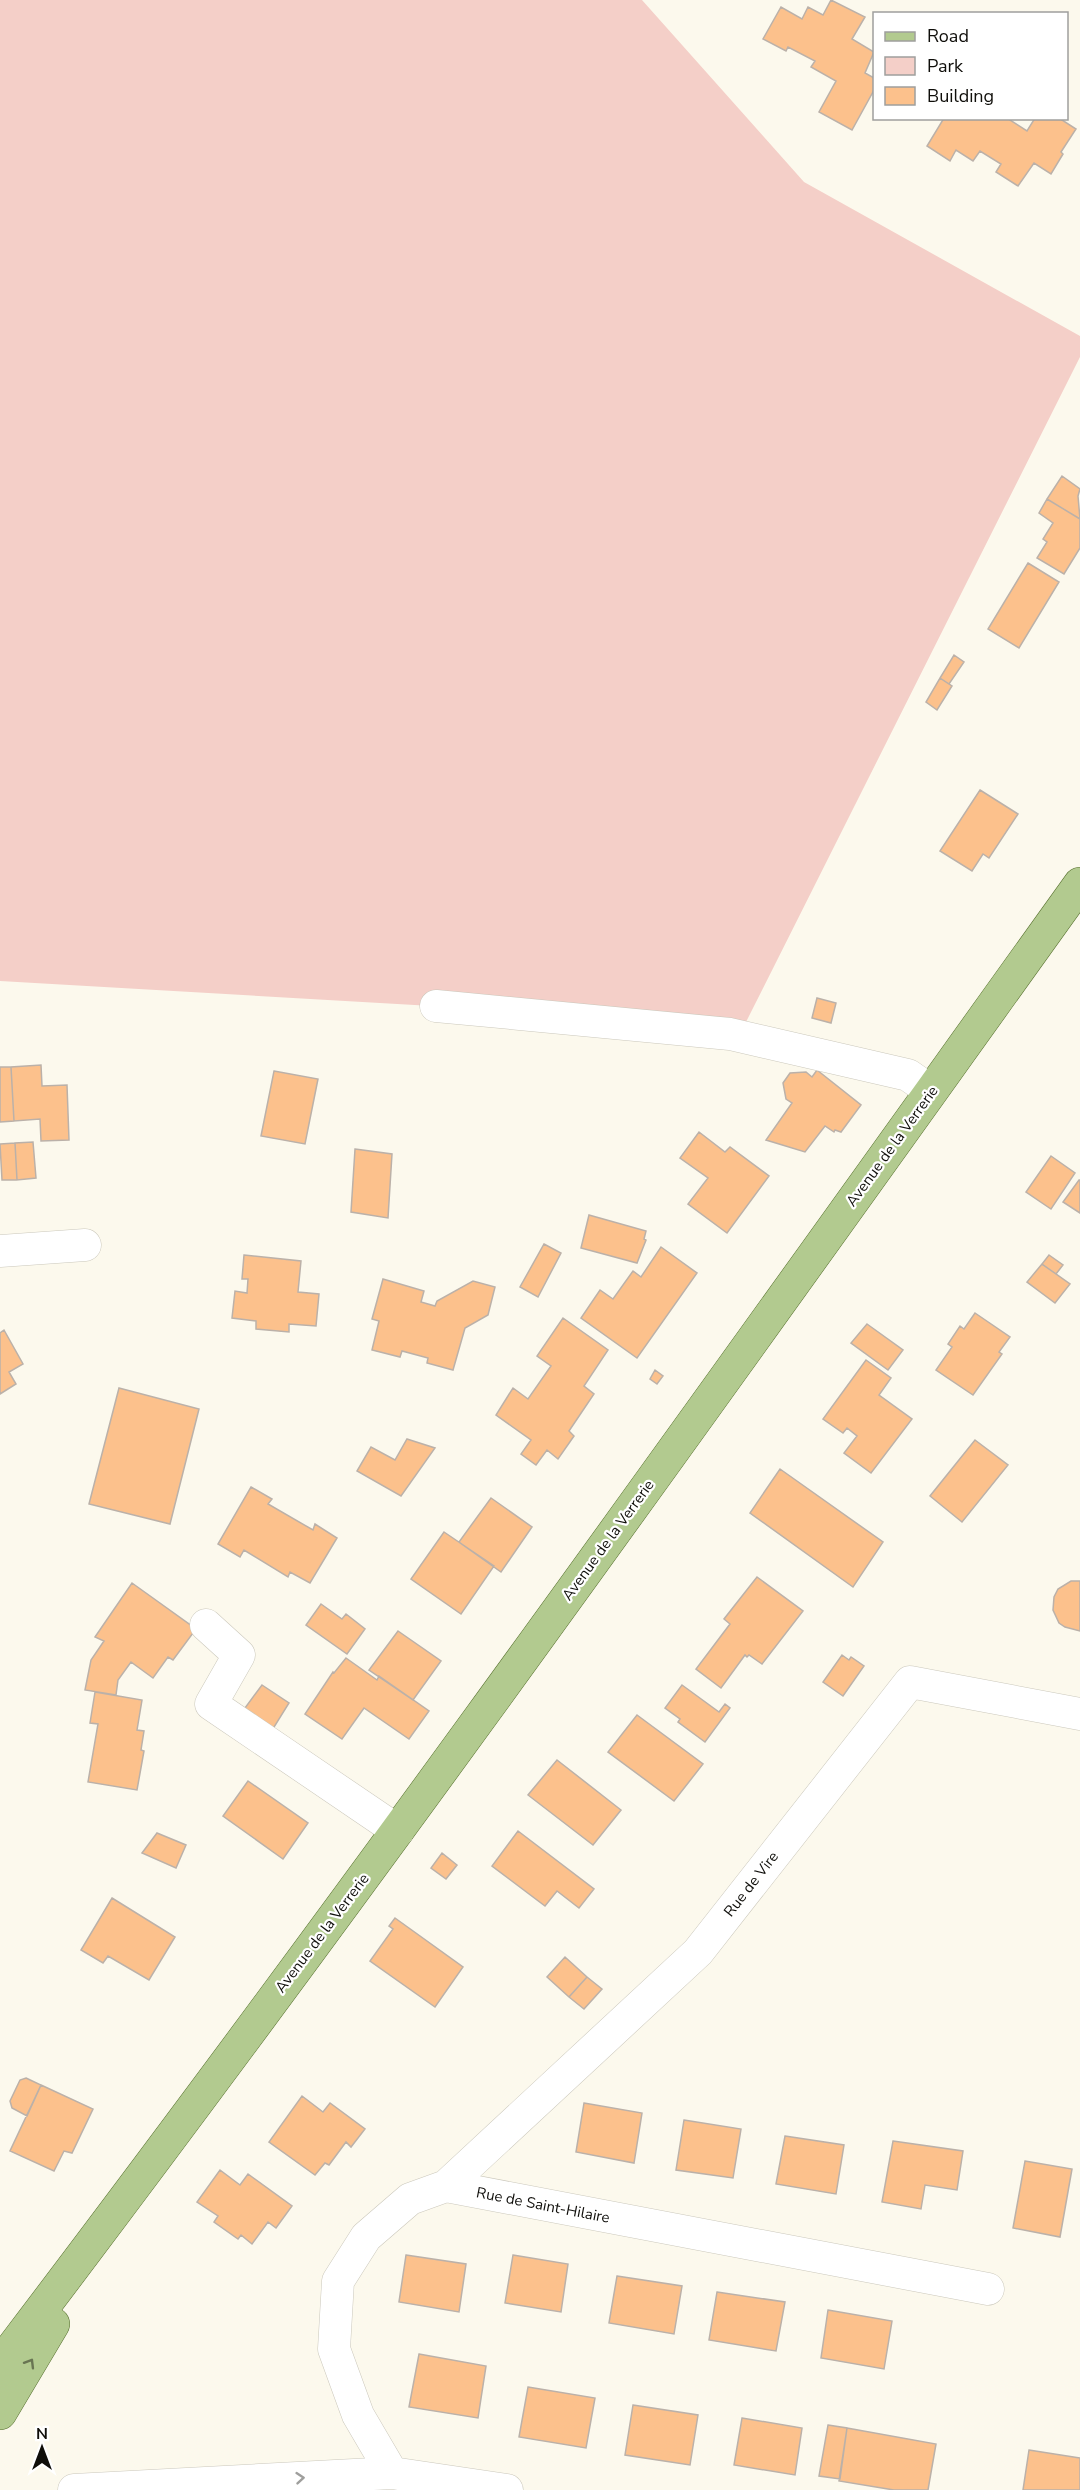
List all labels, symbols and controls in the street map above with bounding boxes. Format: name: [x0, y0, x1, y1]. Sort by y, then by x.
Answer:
legend: [873, 12, 1068, 120]
text: Road: [927, 24, 969, 48]
text: Park: [927, 54, 964, 78]
text: Building: [927, 84, 994, 108]
street label: Avenue de la Verrerie: [841, 1082, 943, 1210]
street label: Avenue de la Verrerie: [557, 1476, 659, 1604]
street label: Rue de Vire: [719, 1847, 783, 1921]
street label: Avenue de la Verrerie: [270, 1869, 374, 1997]
street label: Rue de Saint-Hilaire: [475, 2182, 611, 2228]
one-way arrow: [22, 2359, 34, 2369]
north arrow: [12, 2418, 72, 2478]
text: N: [36, 2423, 48, 2445]
one-way arrow: [296, 2472, 305, 2485]

